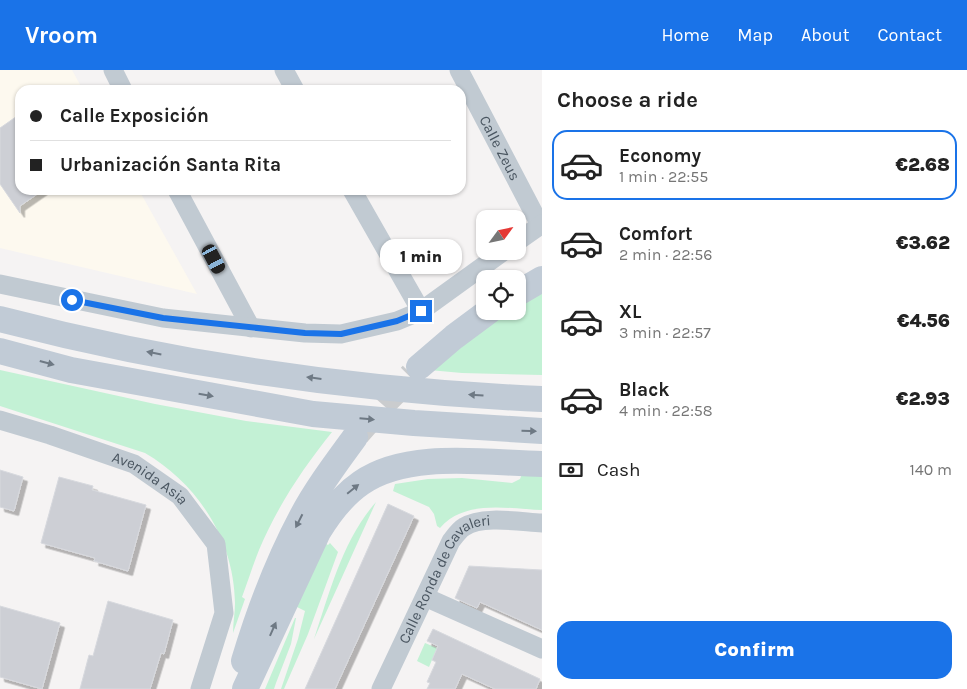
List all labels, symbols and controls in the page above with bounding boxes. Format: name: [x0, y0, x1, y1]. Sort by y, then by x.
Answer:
text: Vroom: [25, 21, 98, 49]
text: Home: [661, 24, 709, 46]
text: Map: [737, 24, 773, 46]
text: About: [801, 24, 850, 46]
text: Contact: [878, 24, 942, 46]
text: Choose a ride: [557, 87, 698, 113]
text: Calle Exposición: [60, 105, 209, 127]
street label: Calle Zeus: [475, 112, 524, 183]
icon: car: [559, 143, 604, 188]
text: Economy: [619, 145, 701, 167]
text: Urbanización Santa Rita: [60, 154, 281, 176]
text: €2.68: [896, 154, 950, 176]
text: 1 min · 22:55: [619, 167, 708, 186]
north arrow: [476, 210, 526, 260]
map controls: [476, 210, 526, 320]
icon: car: [559, 221, 604, 266]
text: Comfort: [619, 223, 693, 245]
text: €3.62: [896, 232, 950, 254]
callout: 1 min: [380, 238, 462, 274]
car: [200, 242, 227, 276]
text: 2 min · 22:56: [619, 245, 712, 264]
text: 1 min: [400, 247, 442, 266]
button: locate: [476, 270, 526, 320]
route start: [61, 289, 83, 311]
icon: car: [559, 299, 604, 344]
route end: [410, 300, 432, 322]
text: XL: [619, 301, 641, 323]
text: €4.56: [897, 310, 950, 332]
text: 3 min · 22:57: [619, 323, 711, 342]
one-way arrow: [145, 348, 161, 356]
one-way arrow: [40, 360, 55, 368]
one-way arrow: [306, 374, 322, 382]
icon: car: [559, 377, 604, 422]
text: Black: [619, 379, 670, 401]
text: €2.93: [896, 388, 950, 410]
one-way arrow: [468, 390, 484, 398]
one-way arrow: [199, 392, 215, 400]
text: 4 min · 22:58: [619, 401, 713, 420]
one-way arrow: [359, 415, 375, 423]
one-way arrow: [521, 427, 537, 435]
street label: Avenida Asia: [110, 448, 192, 508]
icon: cash: [557, 456, 585, 484]
text: Cash: [597, 459, 641, 481]
text: 140 m: [910, 460, 952, 479]
one-way arrow: [346, 484, 359, 495]
street label: Calle Ronda de Cavaleri: [395, 511, 491, 647]
one-way arrow: [295, 514, 303, 529]
button: Confirm: [557, 621, 952, 679]
one-way arrow: [269, 622, 277, 636]

